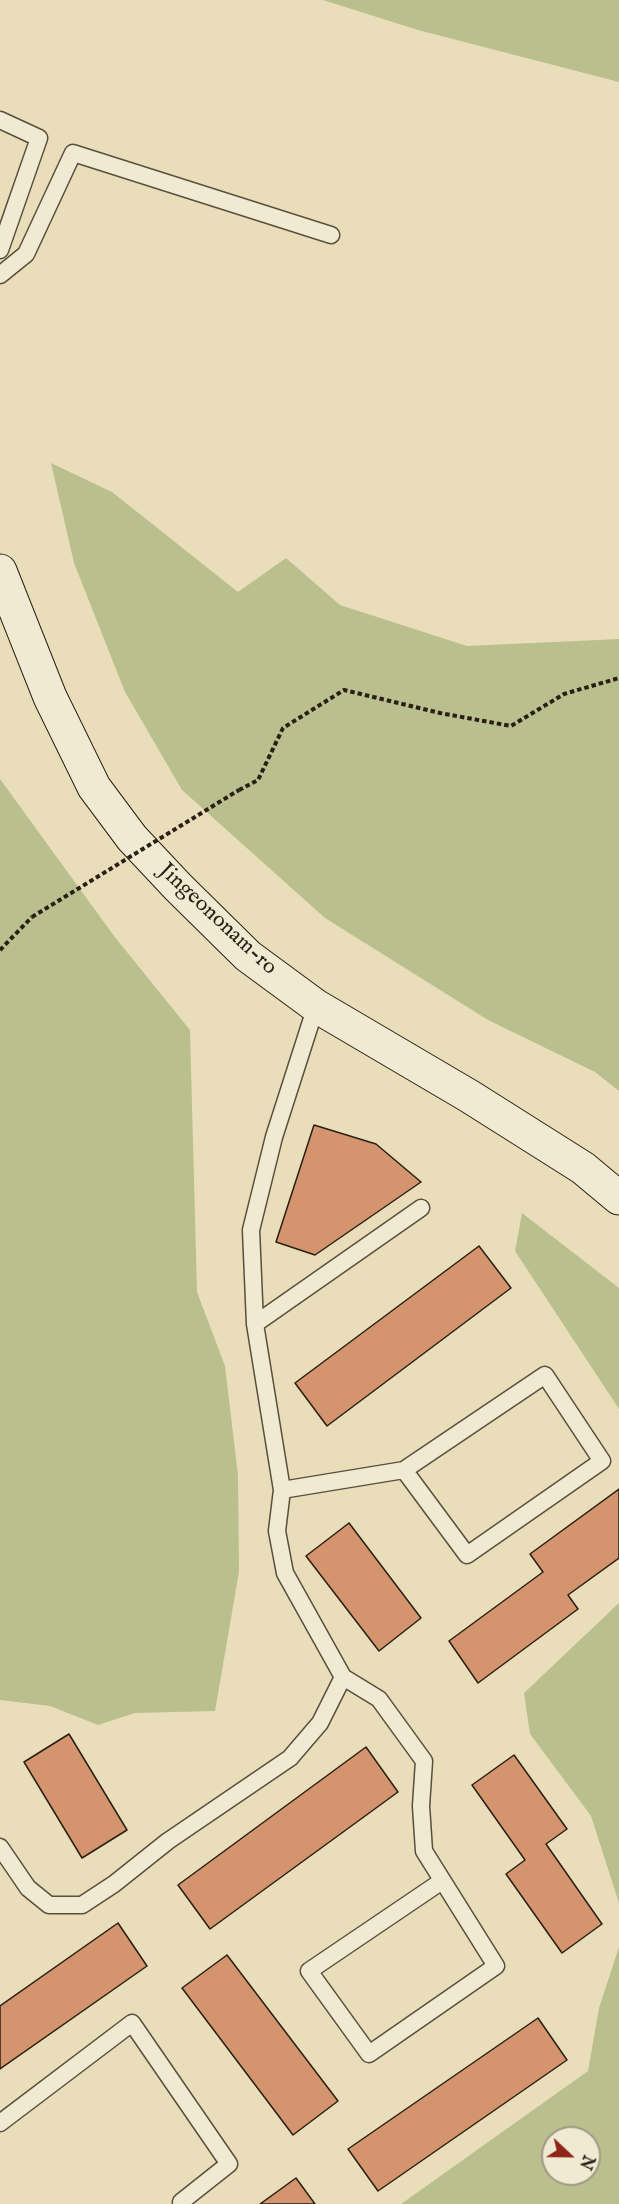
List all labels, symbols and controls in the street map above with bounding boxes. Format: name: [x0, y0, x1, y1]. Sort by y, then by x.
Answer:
street label: Jingeononam-ro: [152, 858, 282, 982]
north arrow: [541, 2126, 601, 2186]
text: N: [574, 2152, 598, 2172]

